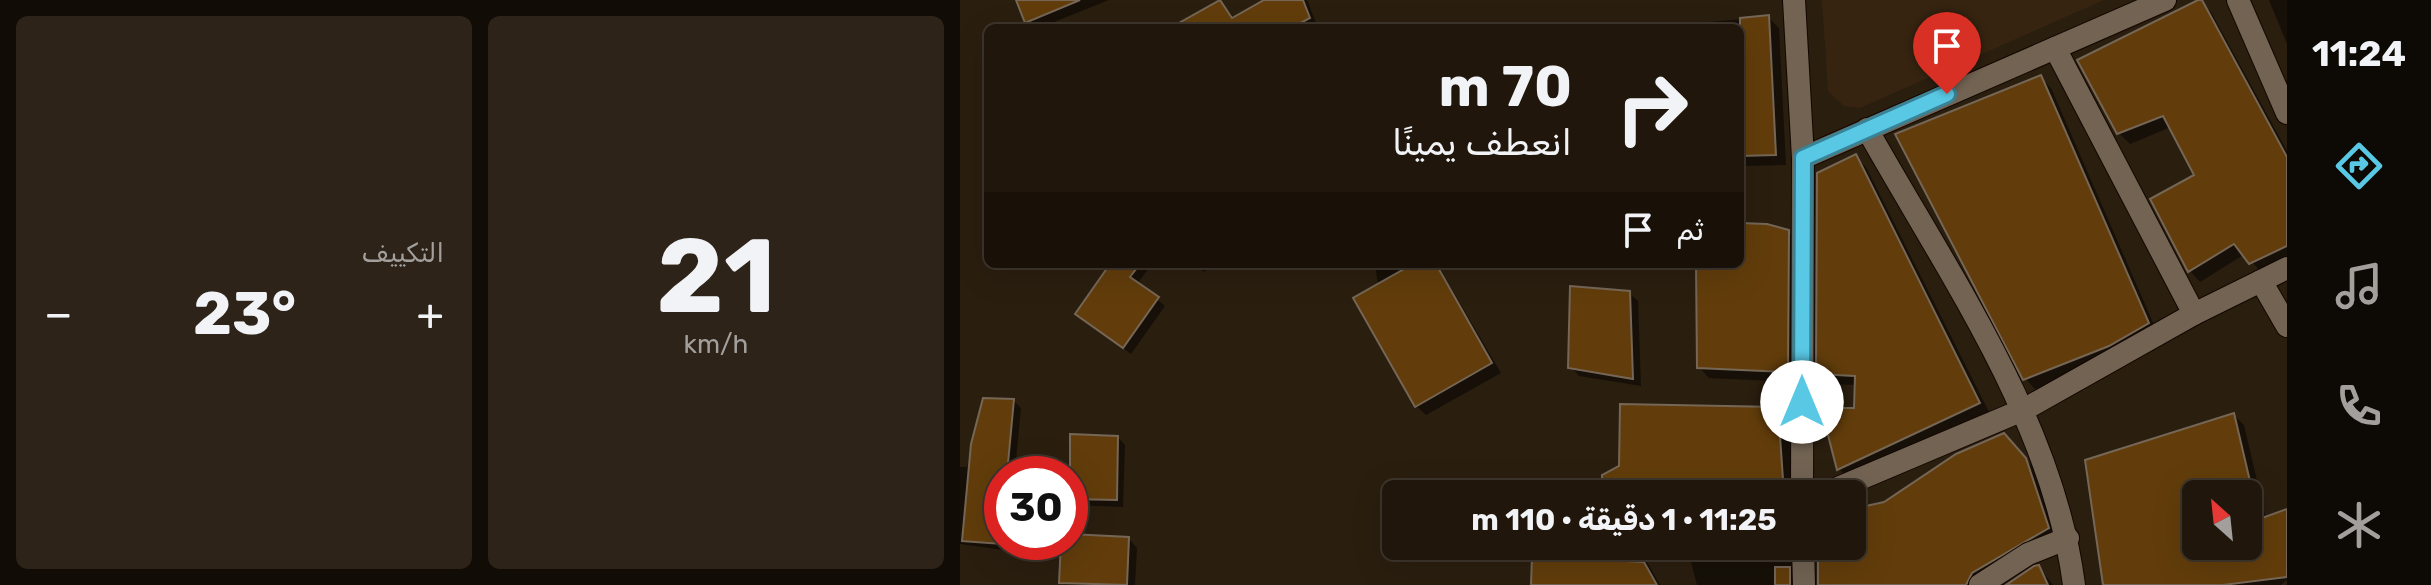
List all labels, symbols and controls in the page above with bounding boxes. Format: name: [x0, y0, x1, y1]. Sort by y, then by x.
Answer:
pin: [1913, 12, 1981, 94]
icon: arrive: [1925, 24, 1969, 68]
text: 11:24: [2312, 32, 2406, 75]
text: 70 m: [1439, 54, 1572, 120]
icon: right: [1600, 56, 1704, 160]
text: انعطف يمينًا: [1392, 121, 1572, 164]
icon: directions: [2331, 138, 2387, 194]
icon: arrive: [1616, 208, 1660, 252]
text: ثم: [1676, 212, 1704, 248]
text: 21: [656, 215, 776, 338]
text: التكييف: [362, 238, 444, 269]
icon: music: [2331, 258, 2387, 314]
text: 23°: [193, 278, 296, 349]
text: −: [44, 288, 73, 340]
text: +: [417, 288, 444, 340]
text: km/h: [684, 329, 748, 360]
position arrow: [1760, 360, 1844, 444]
icon: phone: [2331, 378, 2387, 434]
speed limit sign: 30: [984, 456, 1088, 560]
north arrow: [2182, 480, 2262, 560]
map controls: [2182, 480, 2262, 560]
icon: climate: [2331, 497, 2387, 553]
text: 11:25 · 1 دقيقة · 110 m: [1471, 502, 1777, 538]

